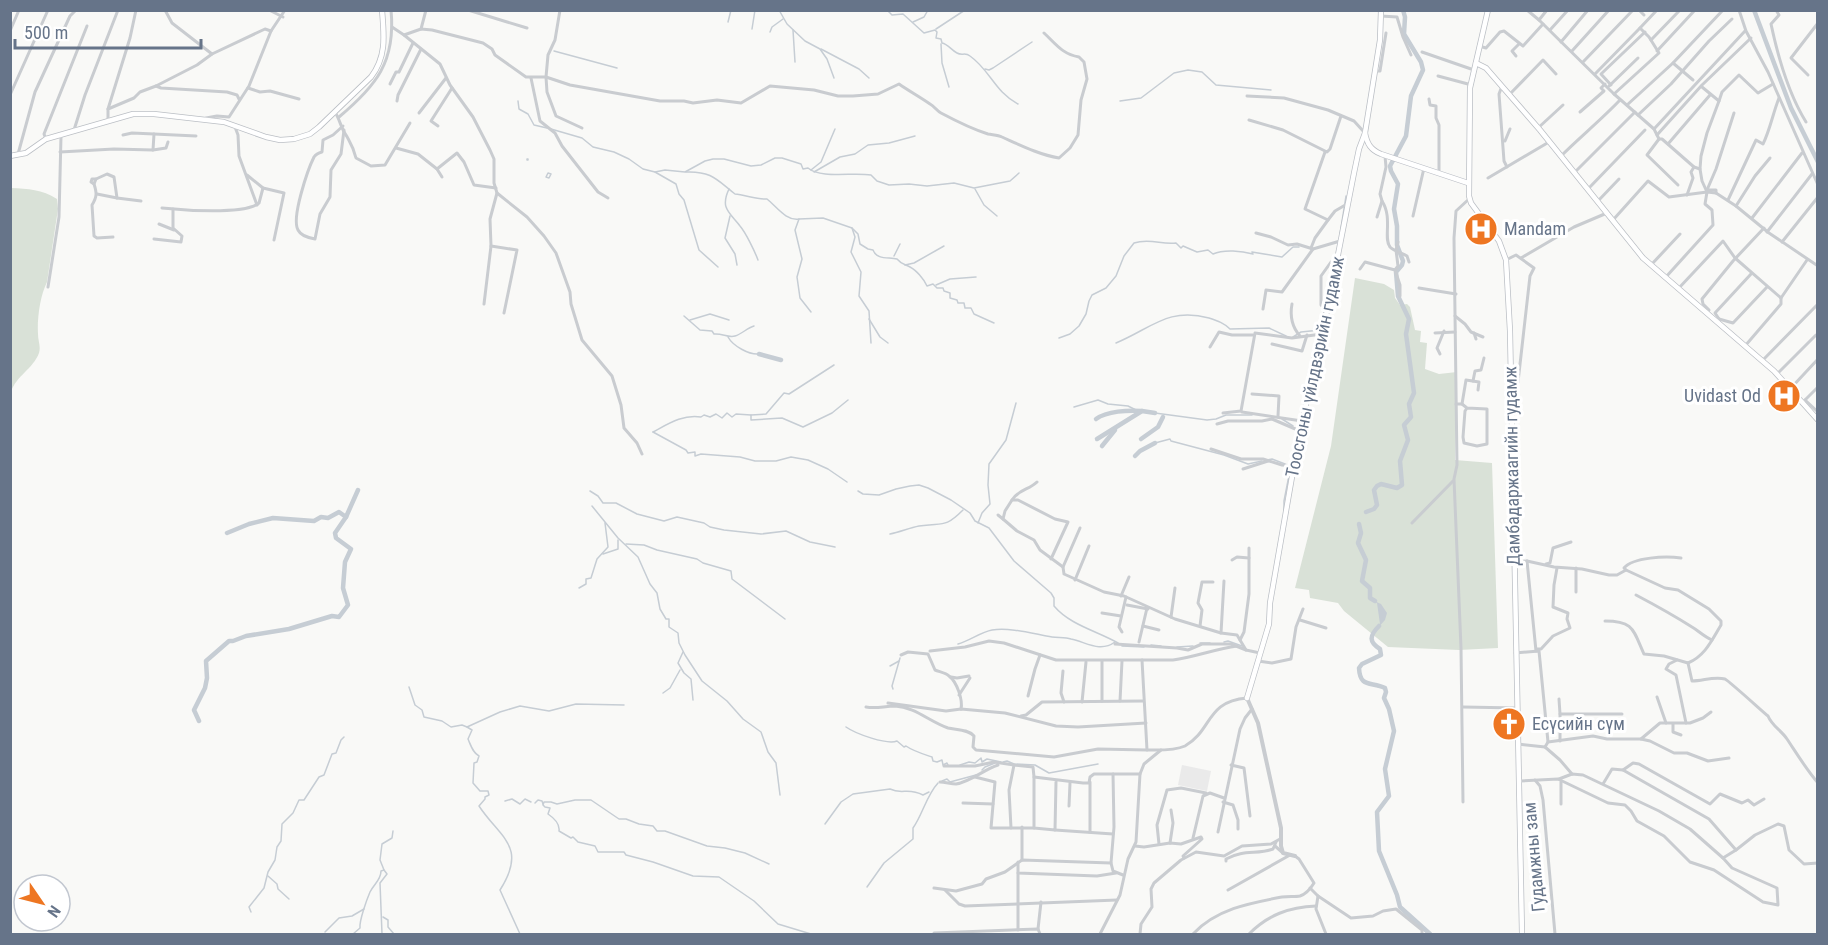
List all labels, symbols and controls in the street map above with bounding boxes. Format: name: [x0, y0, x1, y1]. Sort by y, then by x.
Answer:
scale bar: [15, 12, 201, 50]
text: 500 m: [24, 22, 68, 43]
hospital icon: Mandam: [1463, 211, 1499, 247]
place label: Mandam: [1504, 218, 1566, 239]
street label: Тоосгоны үйлдвэрийн гудамж: [1281, 254, 1348, 479]
street label: Дамбадаржаагийн гудамж: [1499, 366, 1524, 566]
hospital icon: Uvidast Od: [1766, 378, 1802, 414]
place label: Uvidast Od: [1684, 385, 1761, 406]
church icon: Есүсийн сүм: [1491, 706, 1527, 742]
place label: Есүсийн сүм: [1532, 713, 1625, 734]
street label: Гудамжны зам: [1518, 801, 1549, 913]
north arrow: [12, 873, 72, 933]
text: N: [43, 902, 64, 921]

